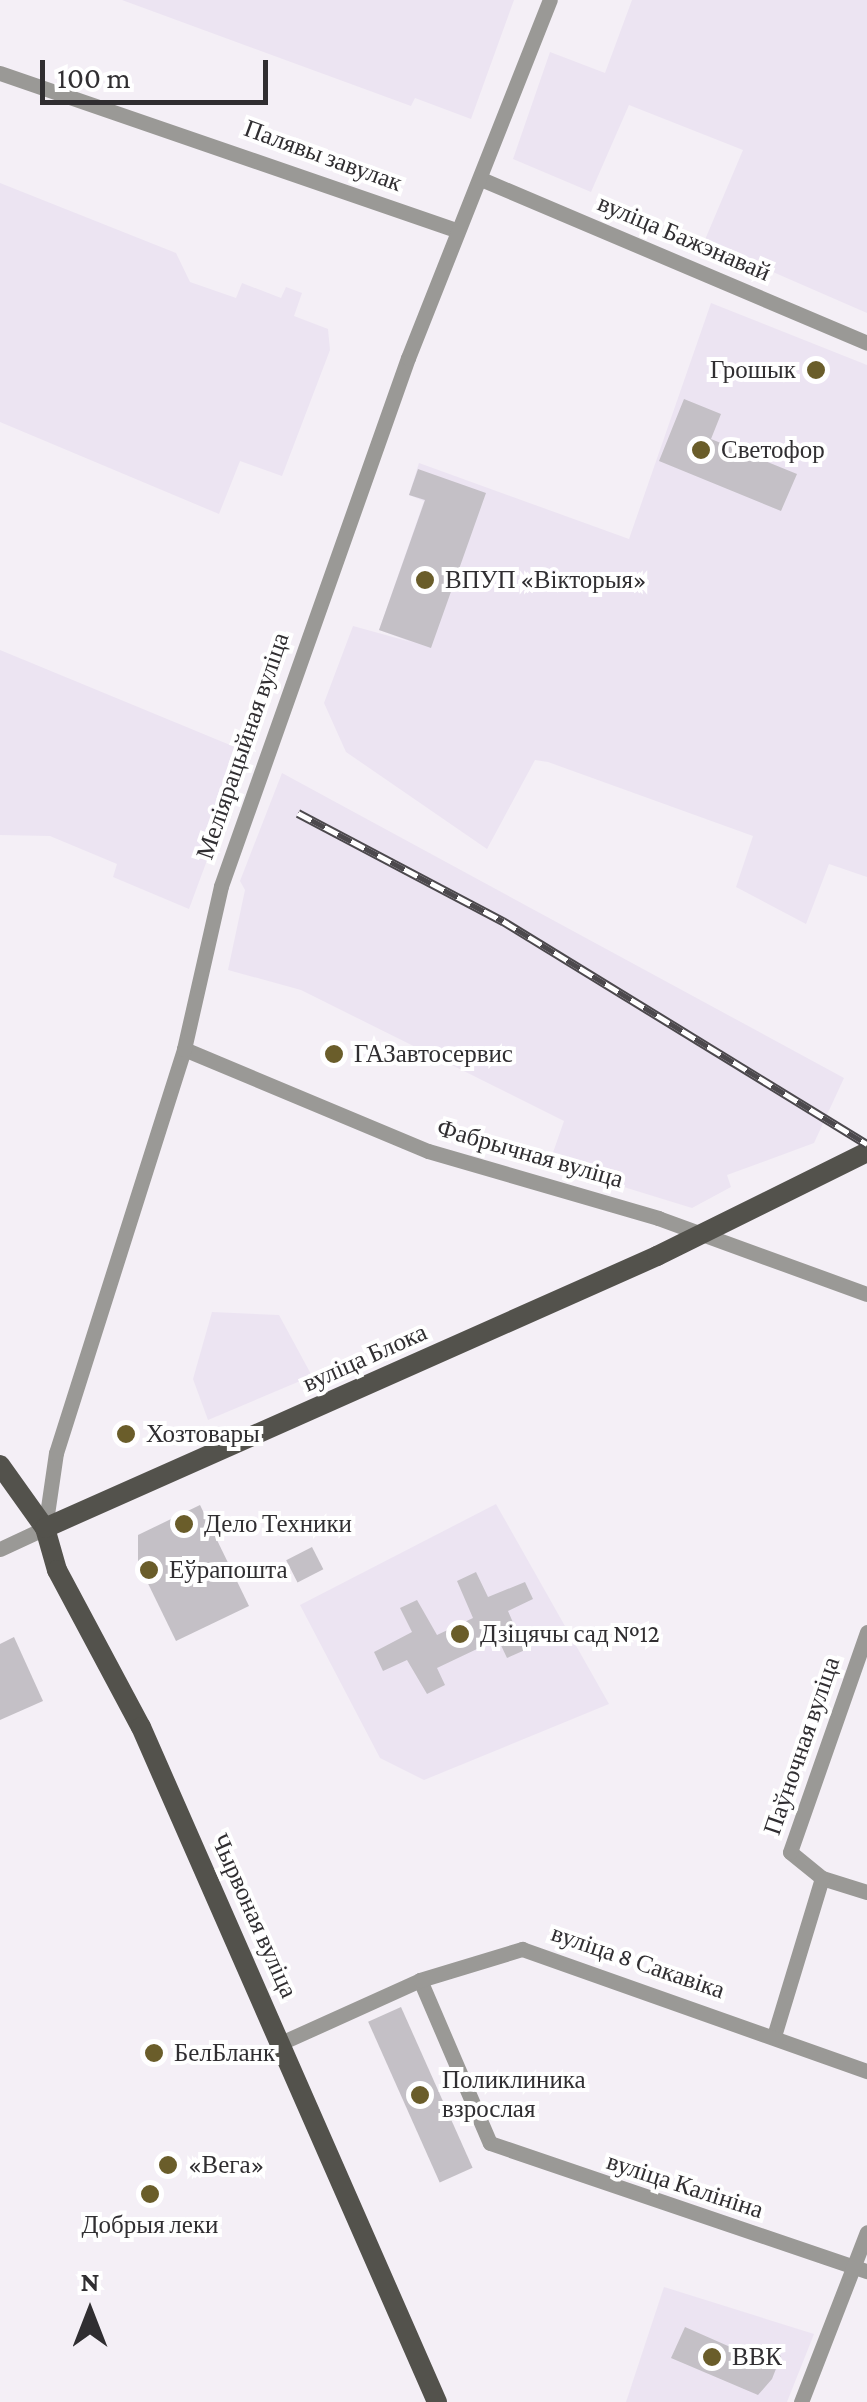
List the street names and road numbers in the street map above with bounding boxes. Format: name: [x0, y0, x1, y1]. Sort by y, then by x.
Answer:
street label: Палявы завулак: [240, 114, 406, 198]
street label: вуліца Бажэнавай: [593, 188, 775, 288]
street label: Меліярацыйная вуліца: [190, 629, 296, 863]
street label: Фабрычная вуліца: [433, 1113, 627, 1195]
street label: вуліца Блока: [298, 1317, 432, 1399]
street label: Паўночная вуліца: [757, 1653, 847, 1839]
street label: Чырвоная вуліца: [204, 1829, 304, 2003]
street label: вуліца 8 Сакавіка: [547, 1918, 729, 2006]
street label: вуліца Калініна: [603, 2147, 767, 2225]

